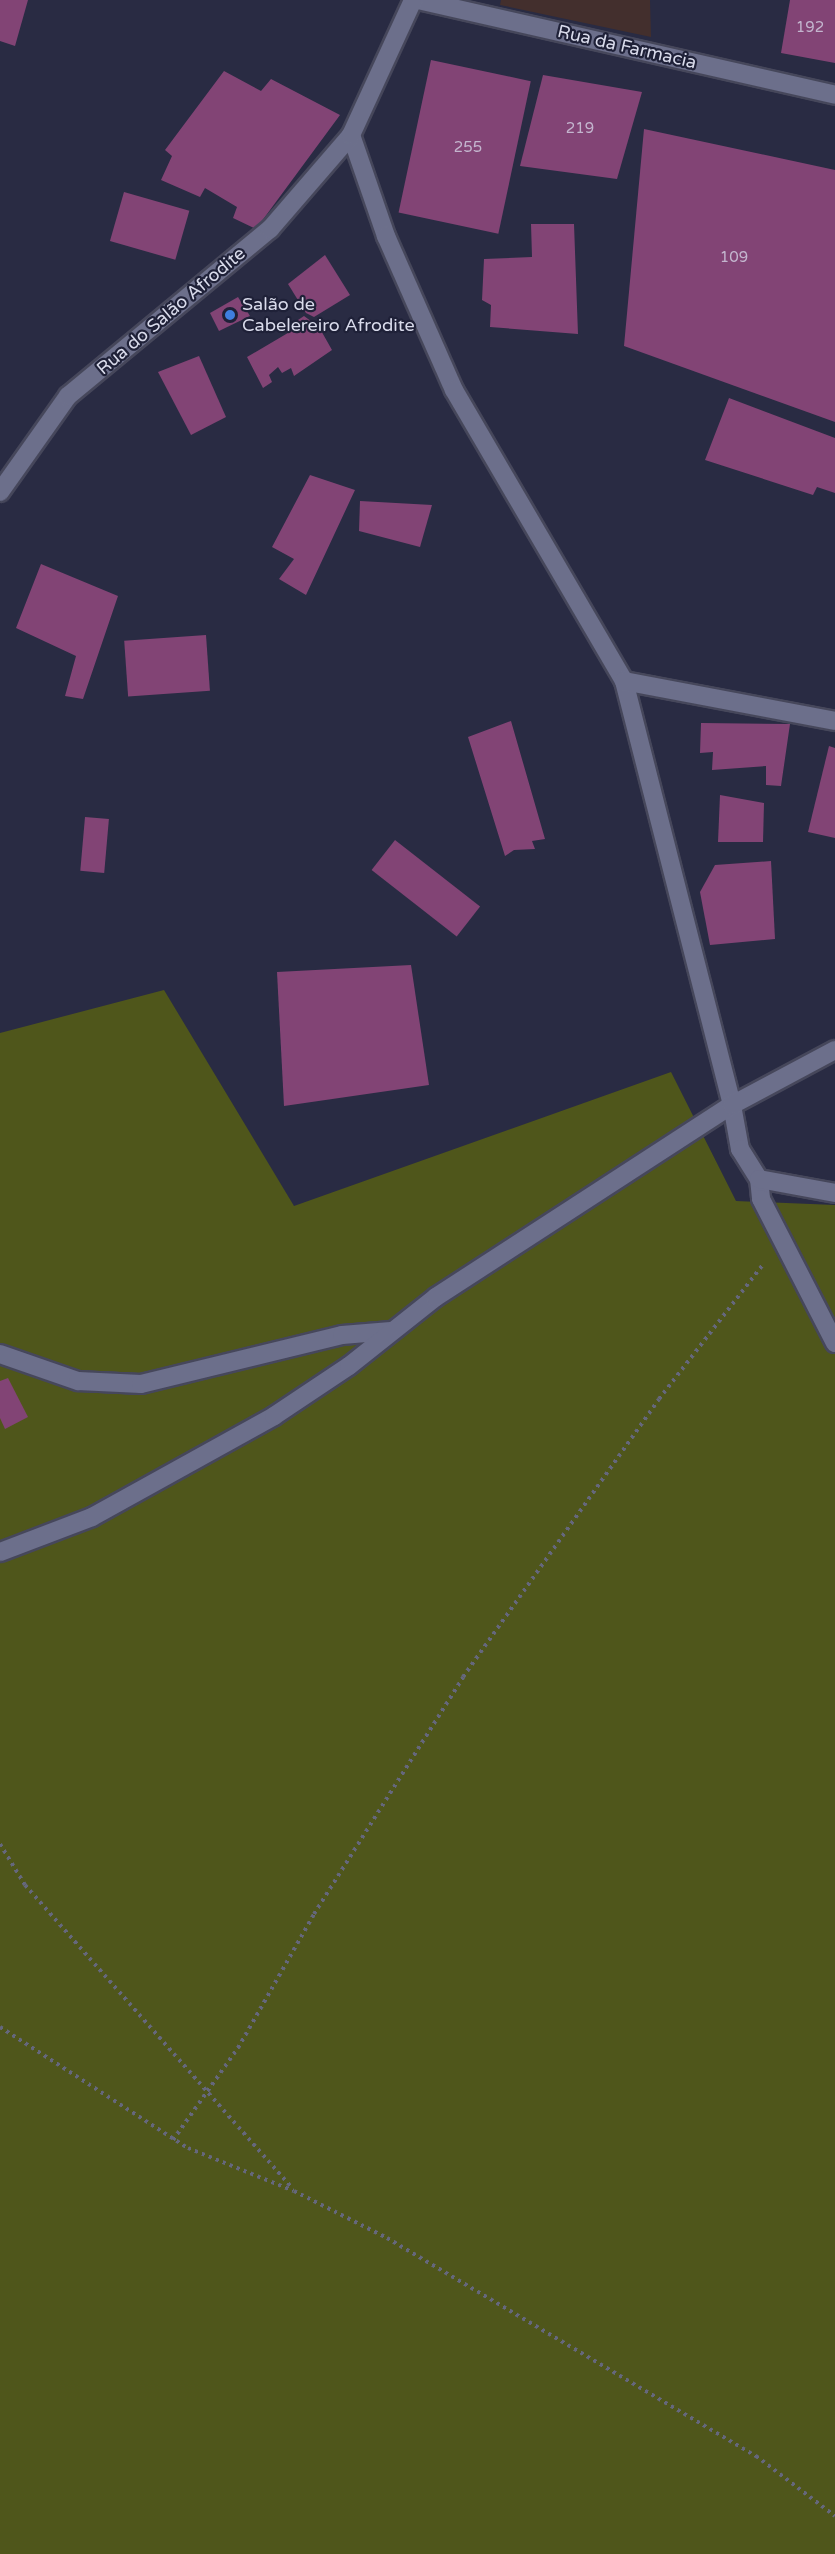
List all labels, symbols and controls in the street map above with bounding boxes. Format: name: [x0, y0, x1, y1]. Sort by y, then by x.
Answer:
house number: 192: [796, 19, 824, 37]
street label: Rua da Farmacia: [555, 20, 699, 74]
house number: 219: [566, 120, 594, 138]
house number: 255: [454, 139, 482, 157]
street label: Rua do Salão Afrodite: [92, 243, 250, 379]
house number: 109: [720, 249, 748, 267]
place label: Salão de Cabelereiro Afrodite: [242, 294, 415, 336]
marker: Salão de Cabelereiro Afrodite: [223, 308, 237, 322]

